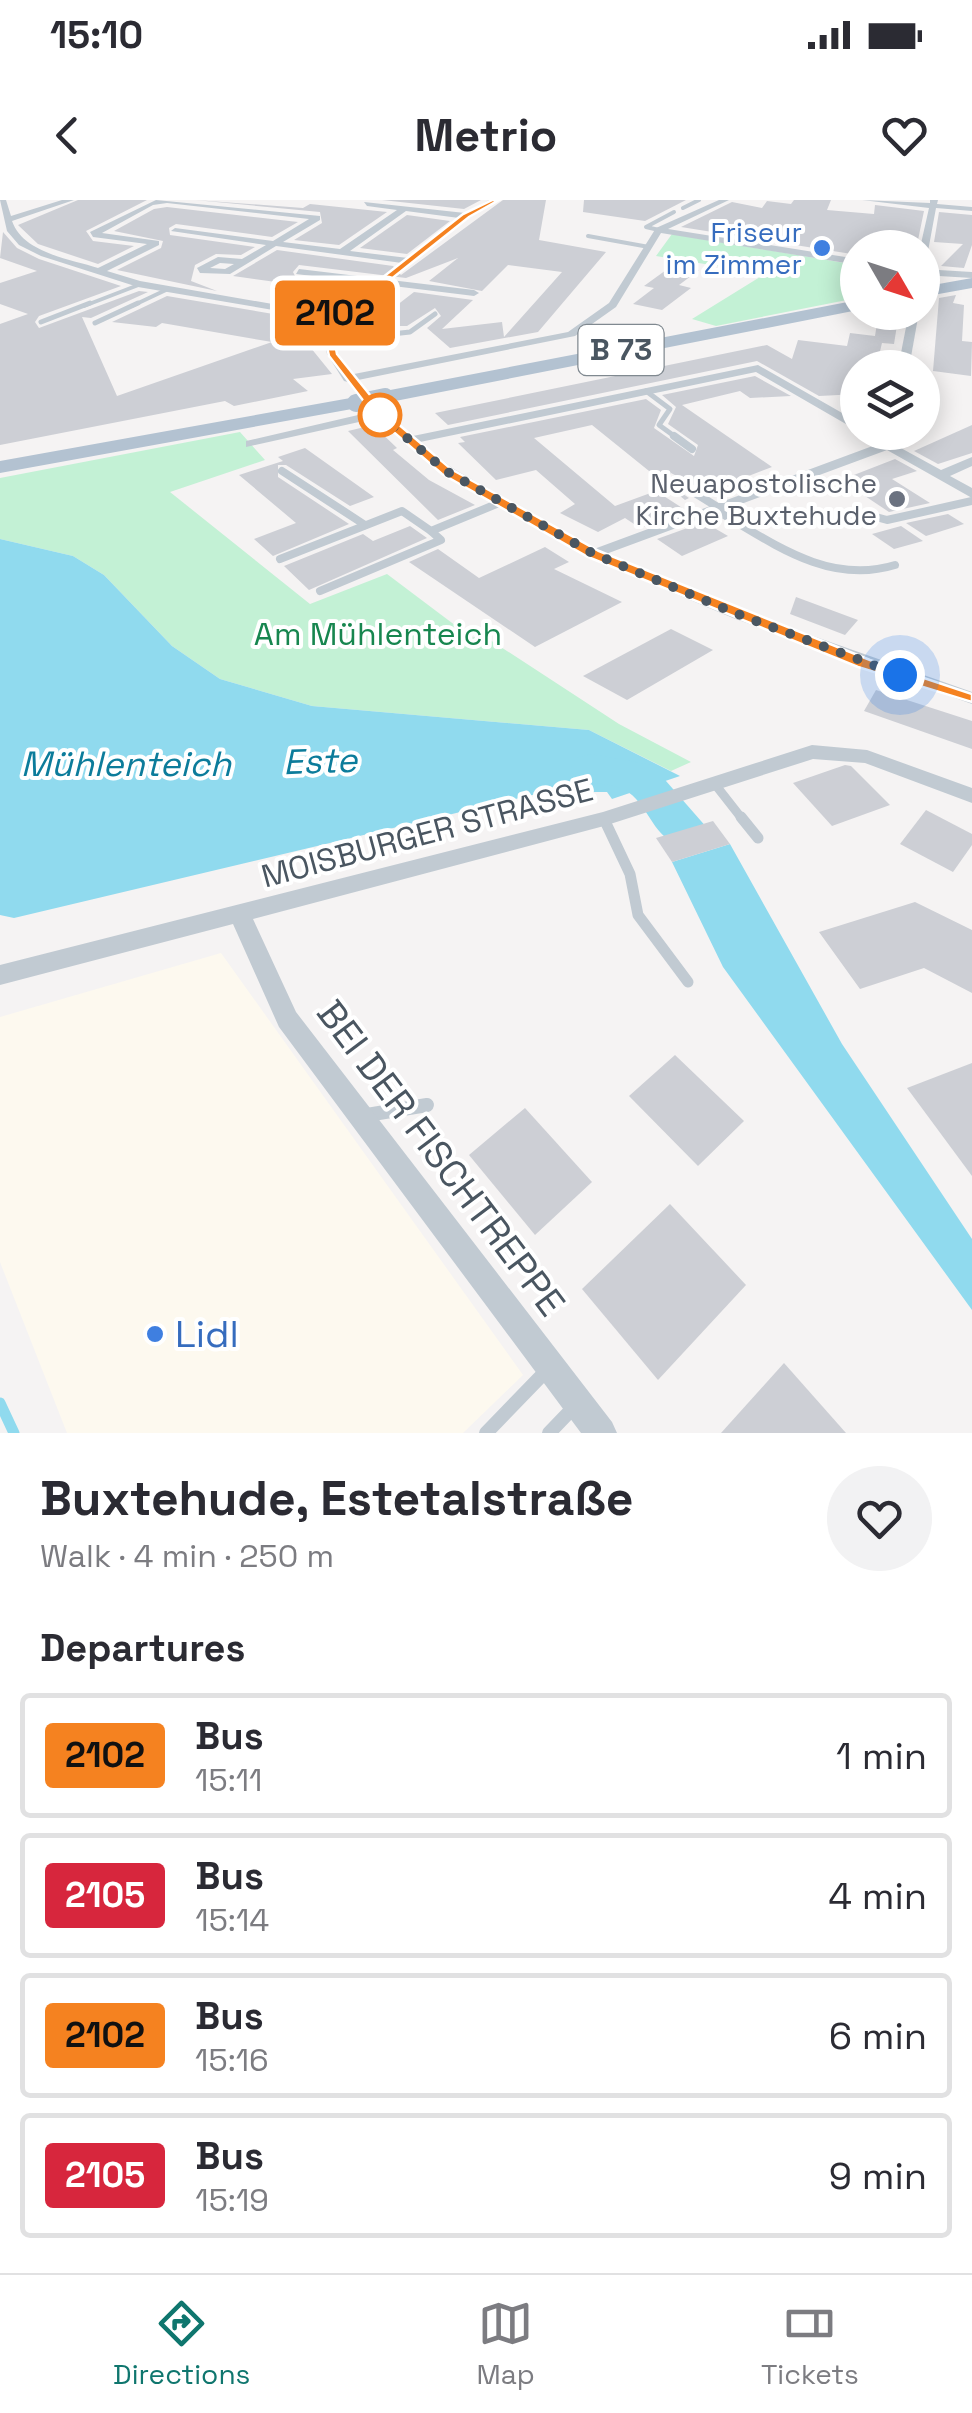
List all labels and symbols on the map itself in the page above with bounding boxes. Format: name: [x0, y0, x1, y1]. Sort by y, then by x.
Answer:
place label: Friseur im Zimmer: [666, 214, 802, 282]
north arrow: [840, 230, 940, 330]
marker: Friseur im Zimmer: [811, 237, 833, 259]
line badge: 2102: [265, 280, 405, 346]
road number: B 73: [578, 325, 664, 375]
unlabelled marker: [359, 394, 401, 436]
place label: Neuapostolische Kirche Buxtehude: [635, 465, 877, 533]
marker: Neuapostolische Kirche Buxtehude: [886, 488, 908, 510]
park label: Am Mühlenteich: [254, 614, 502, 654]
your location: [875, 650, 925, 700]
water label: Este: [282, 738, 359, 784]
water label: Mühlenteich: [21, 742, 232, 786]
street label: MOISBURGER STRASSE: [257, 769, 597, 897]
street label: BEI DER FISCHTREPPE: [307, 991, 575, 1325]
place label: Lidl: [175, 1310, 239, 1358]
marker: Lidl: [144, 1323, 166, 1345]

